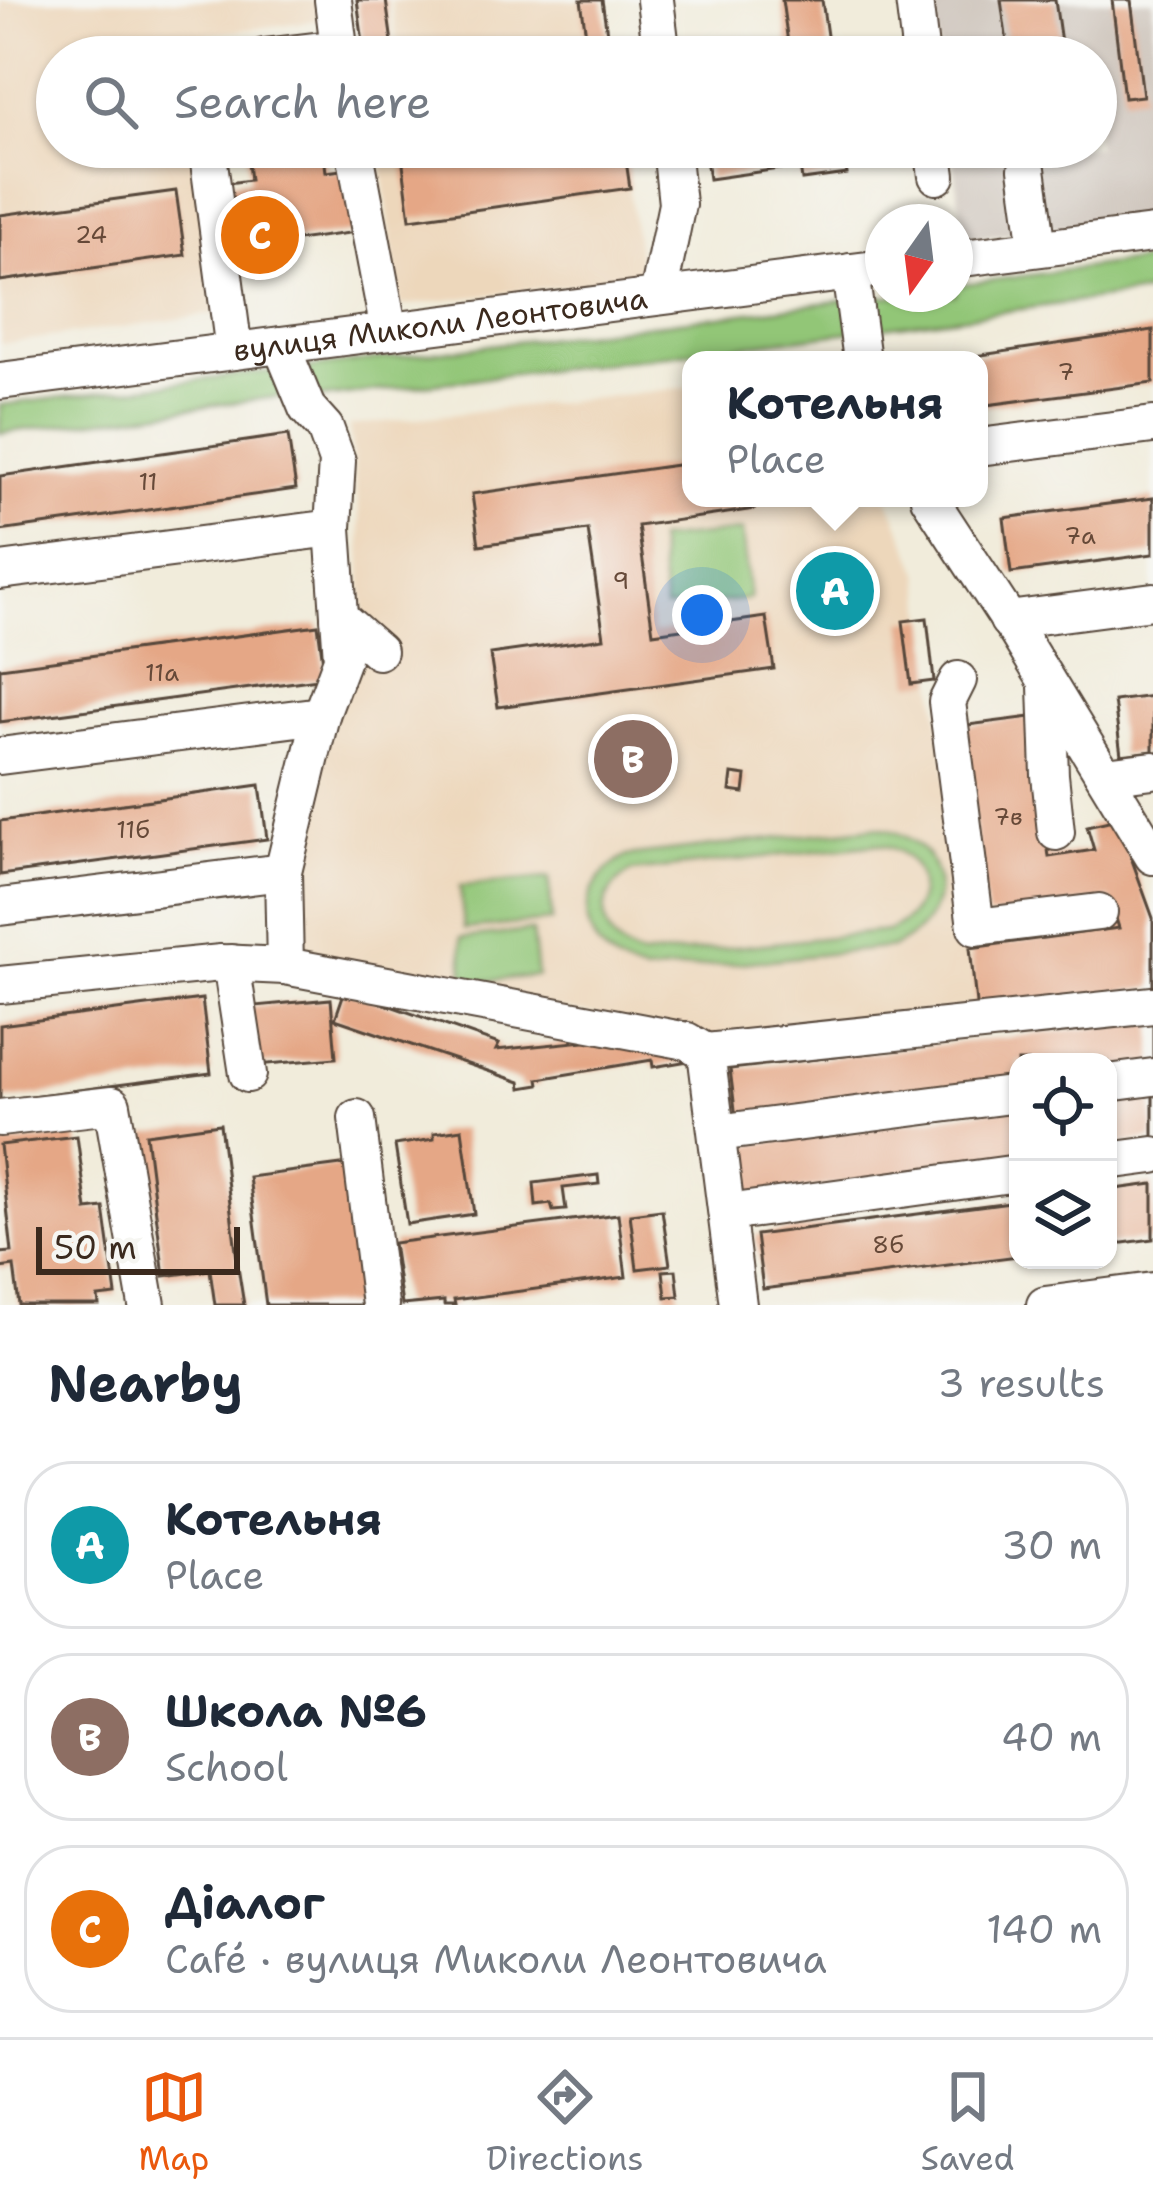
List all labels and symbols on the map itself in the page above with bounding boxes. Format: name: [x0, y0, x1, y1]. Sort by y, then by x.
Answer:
pin: C: [221, 190, 299, 280]
north arrow: [865, 204, 973, 312]
house number: 24: [75, 219, 107, 251]
street label: вулиця Миколи Леонтовича: [231, 277, 650, 371]
house number: 7: [1058, 356, 1074, 388]
house number: 11: [138, 466, 158, 498]
house number: 7а: [1064, 520, 1096, 552]
pin: A: [796, 546, 874, 636]
house number: 9: [613, 565, 629, 597]
your location: [672, 585, 732, 645]
house number: 11а: [145, 657, 179, 689]
pin: B: [594, 714, 672, 804]
house number: 7в: [993, 801, 1023, 833]
house number: 11б: [116, 814, 150, 846]
scale bar: [36, 1221, 240, 1274]
house number: 8б: [872, 1229, 904, 1261]

